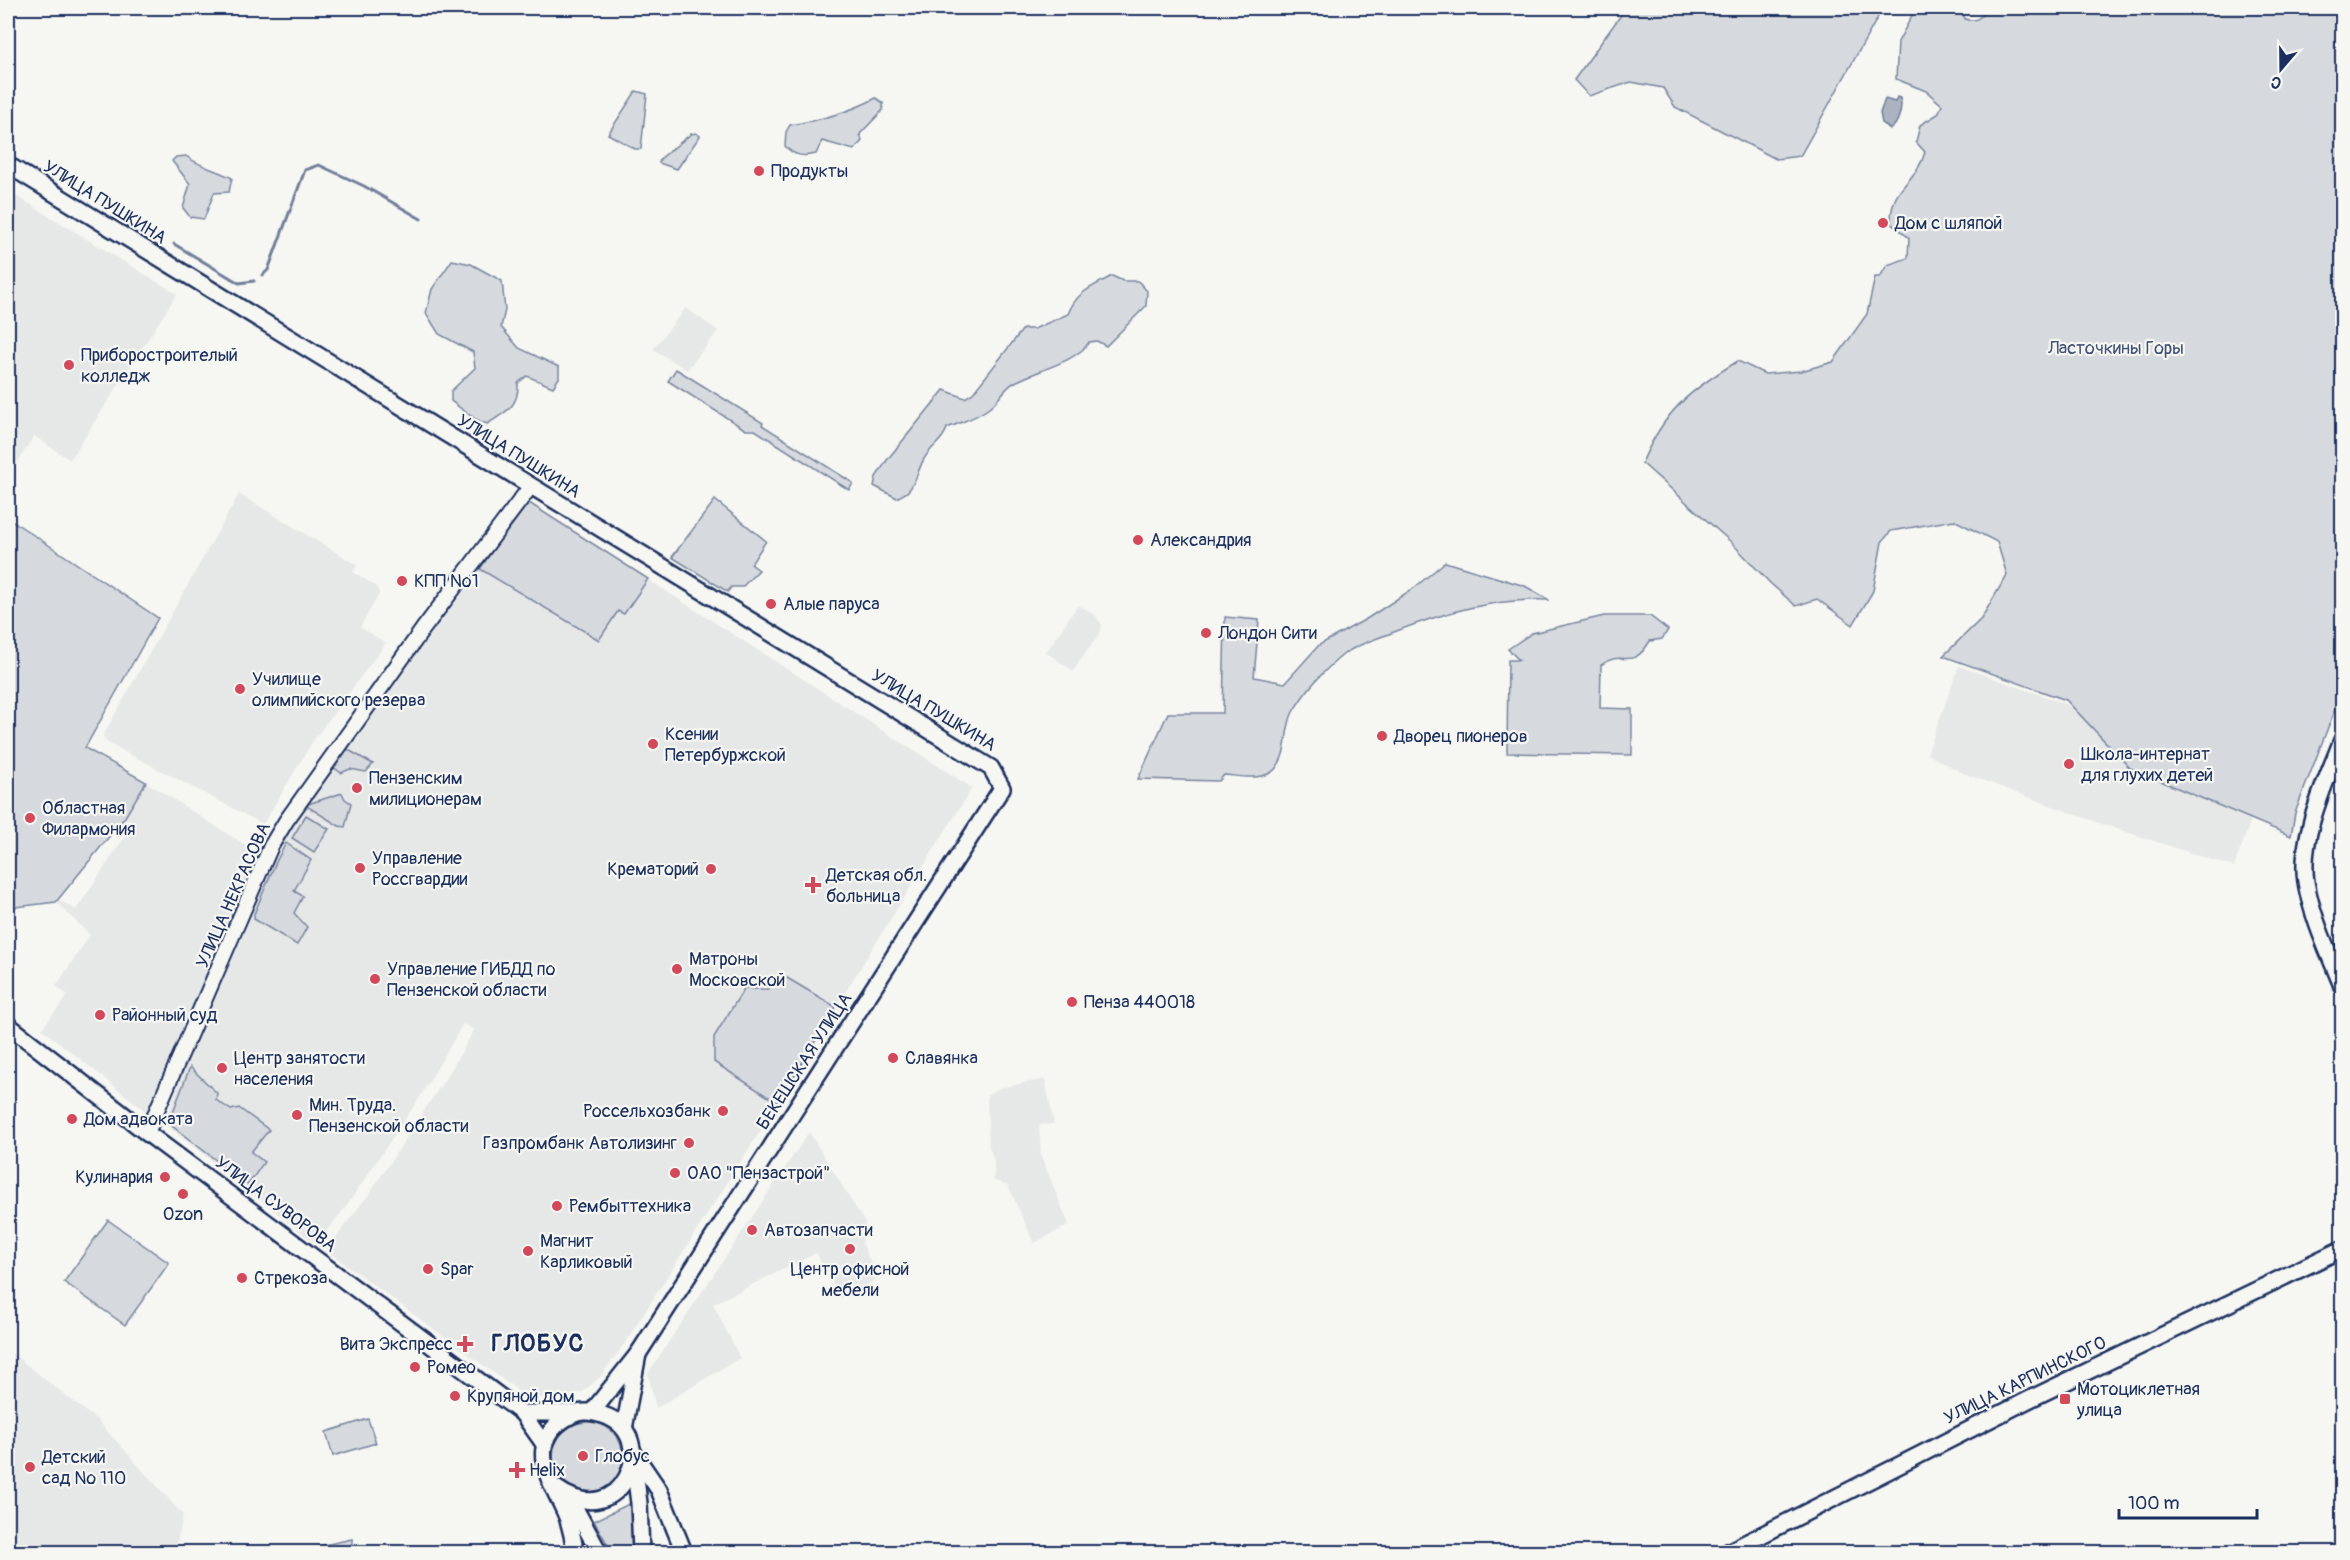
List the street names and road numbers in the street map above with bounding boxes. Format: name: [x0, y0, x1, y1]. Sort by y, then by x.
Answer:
street label: УЛИЦА ПУШКИНА: [39, 155, 171, 250]
street label: УЛИЦА ПУШКИНА: [453, 409, 585, 504]
street label: УЛИЦА ПУШКИНА: [867, 664, 1000, 757]
street label: УЛИЦА НЕКРАСОВА: [191, 819, 276, 972]
street label: БЕКЕШСКАЯ УЛИЦА: [751, 988, 858, 1134]
street label: УЛИЦА СУВОРОВА: [210, 1151, 341, 1258]
street label: УЛИЦА КАРПИНСКОГО: [1940, 1331, 2110, 1430]

